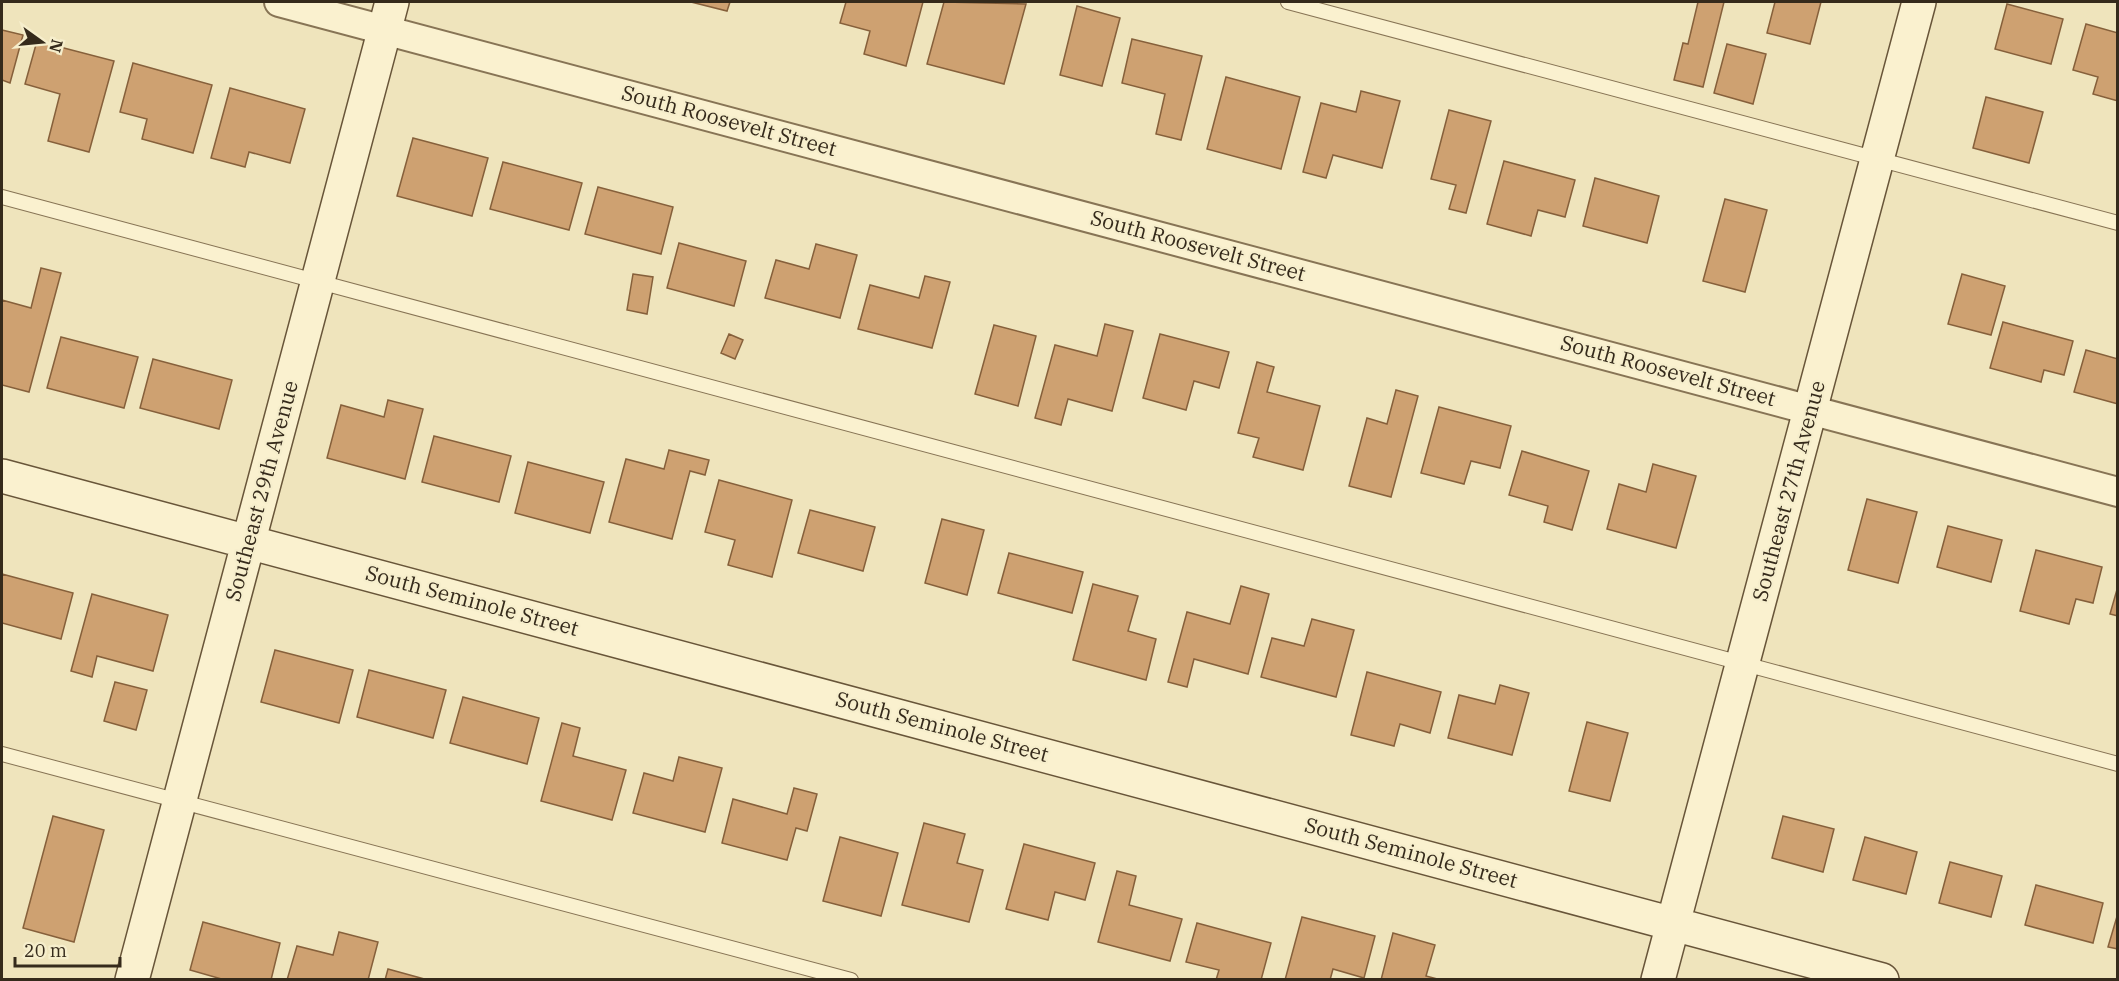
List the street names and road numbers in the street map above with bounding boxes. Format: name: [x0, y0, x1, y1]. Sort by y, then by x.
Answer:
street label: South Roosevelt Street: [619, 78, 840, 162]
street label: South Roosevelt Street: [1088, 203, 1309, 287]
street label: South Roosevelt Street: [1558, 328, 1779, 412]
street label: Southeast 29th Avenue: [218, 377, 304, 604]
street label: Southeast 27th Avenue: [1745, 377, 1831, 604]
street label: South Seminole Street: [363, 558, 582, 642]
street label: South Seminole Street: [833, 684, 1052, 768]
street label: South Seminole Street: [1302, 810, 1521, 894]

